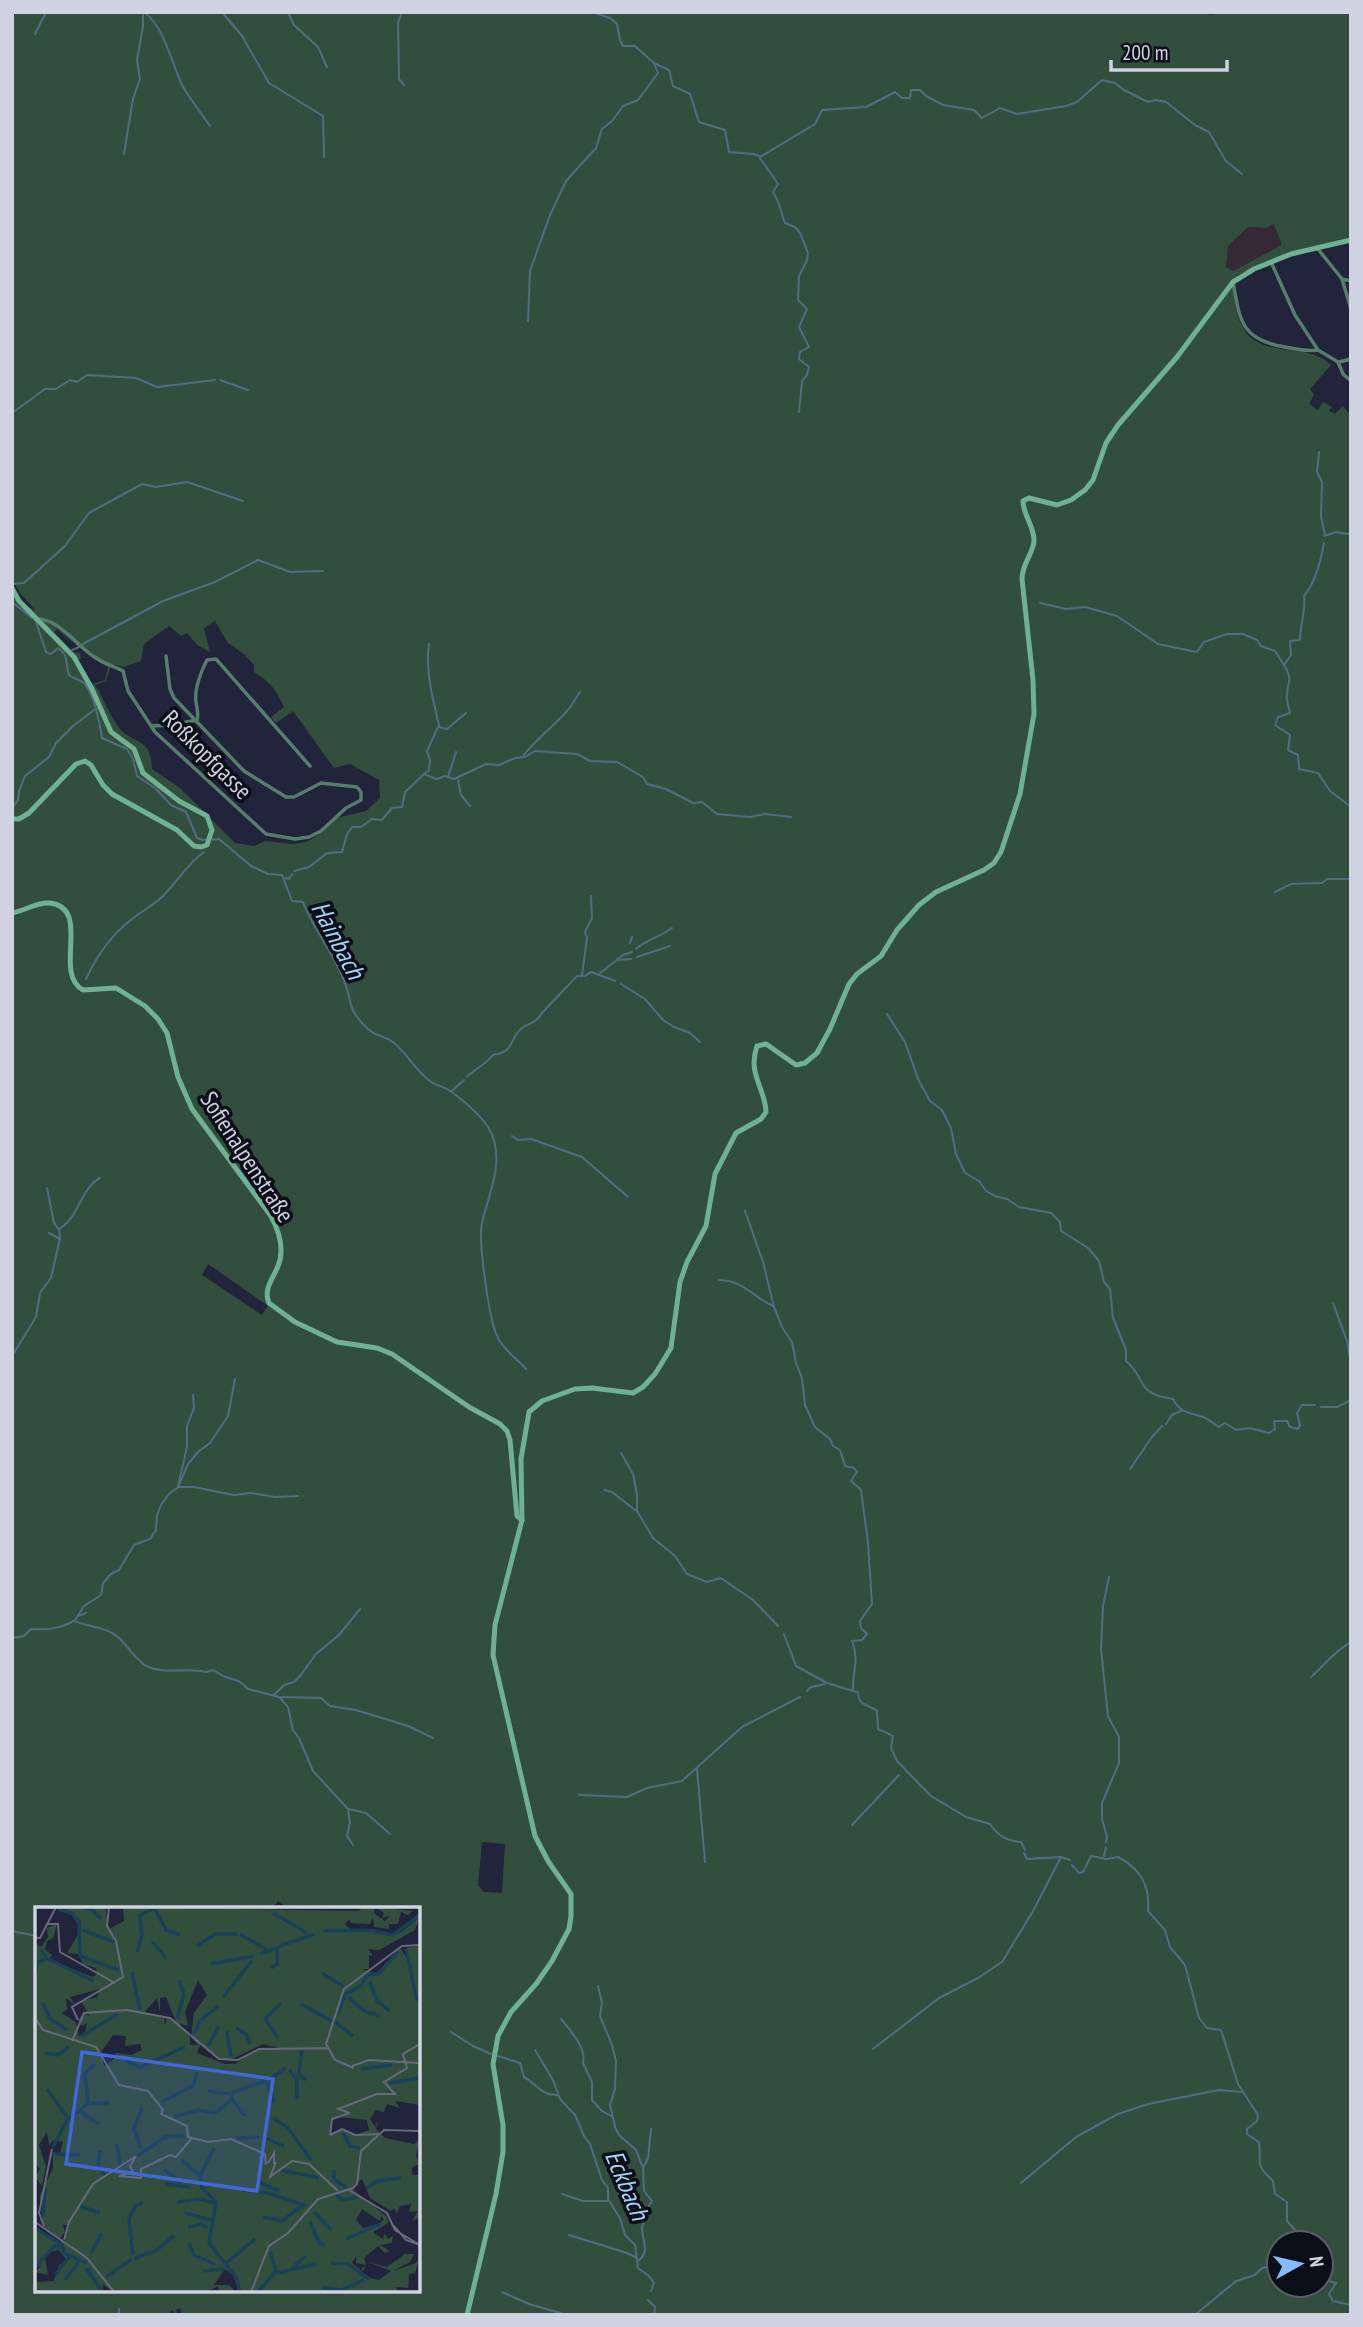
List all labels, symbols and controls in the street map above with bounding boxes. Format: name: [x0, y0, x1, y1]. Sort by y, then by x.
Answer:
scale bar: [1111, 28, 1226, 72]
text: 200 m: [1122, 39, 1168, 66]
street label: Roßkopfgasse: [156, 703, 259, 806]
water label: Hainbach: [304, 895, 373, 986]
street label: Sofienalpenstraße: [194, 1085, 301, 1228]
inset map: [35, 1907, 420, 2292]
water label: Eckbach: [598, 2145, 657, 2226]
north arrow: [1265, 2229, 1335, 2299]
text: N: [1304, 2255, 1329, 2268]

